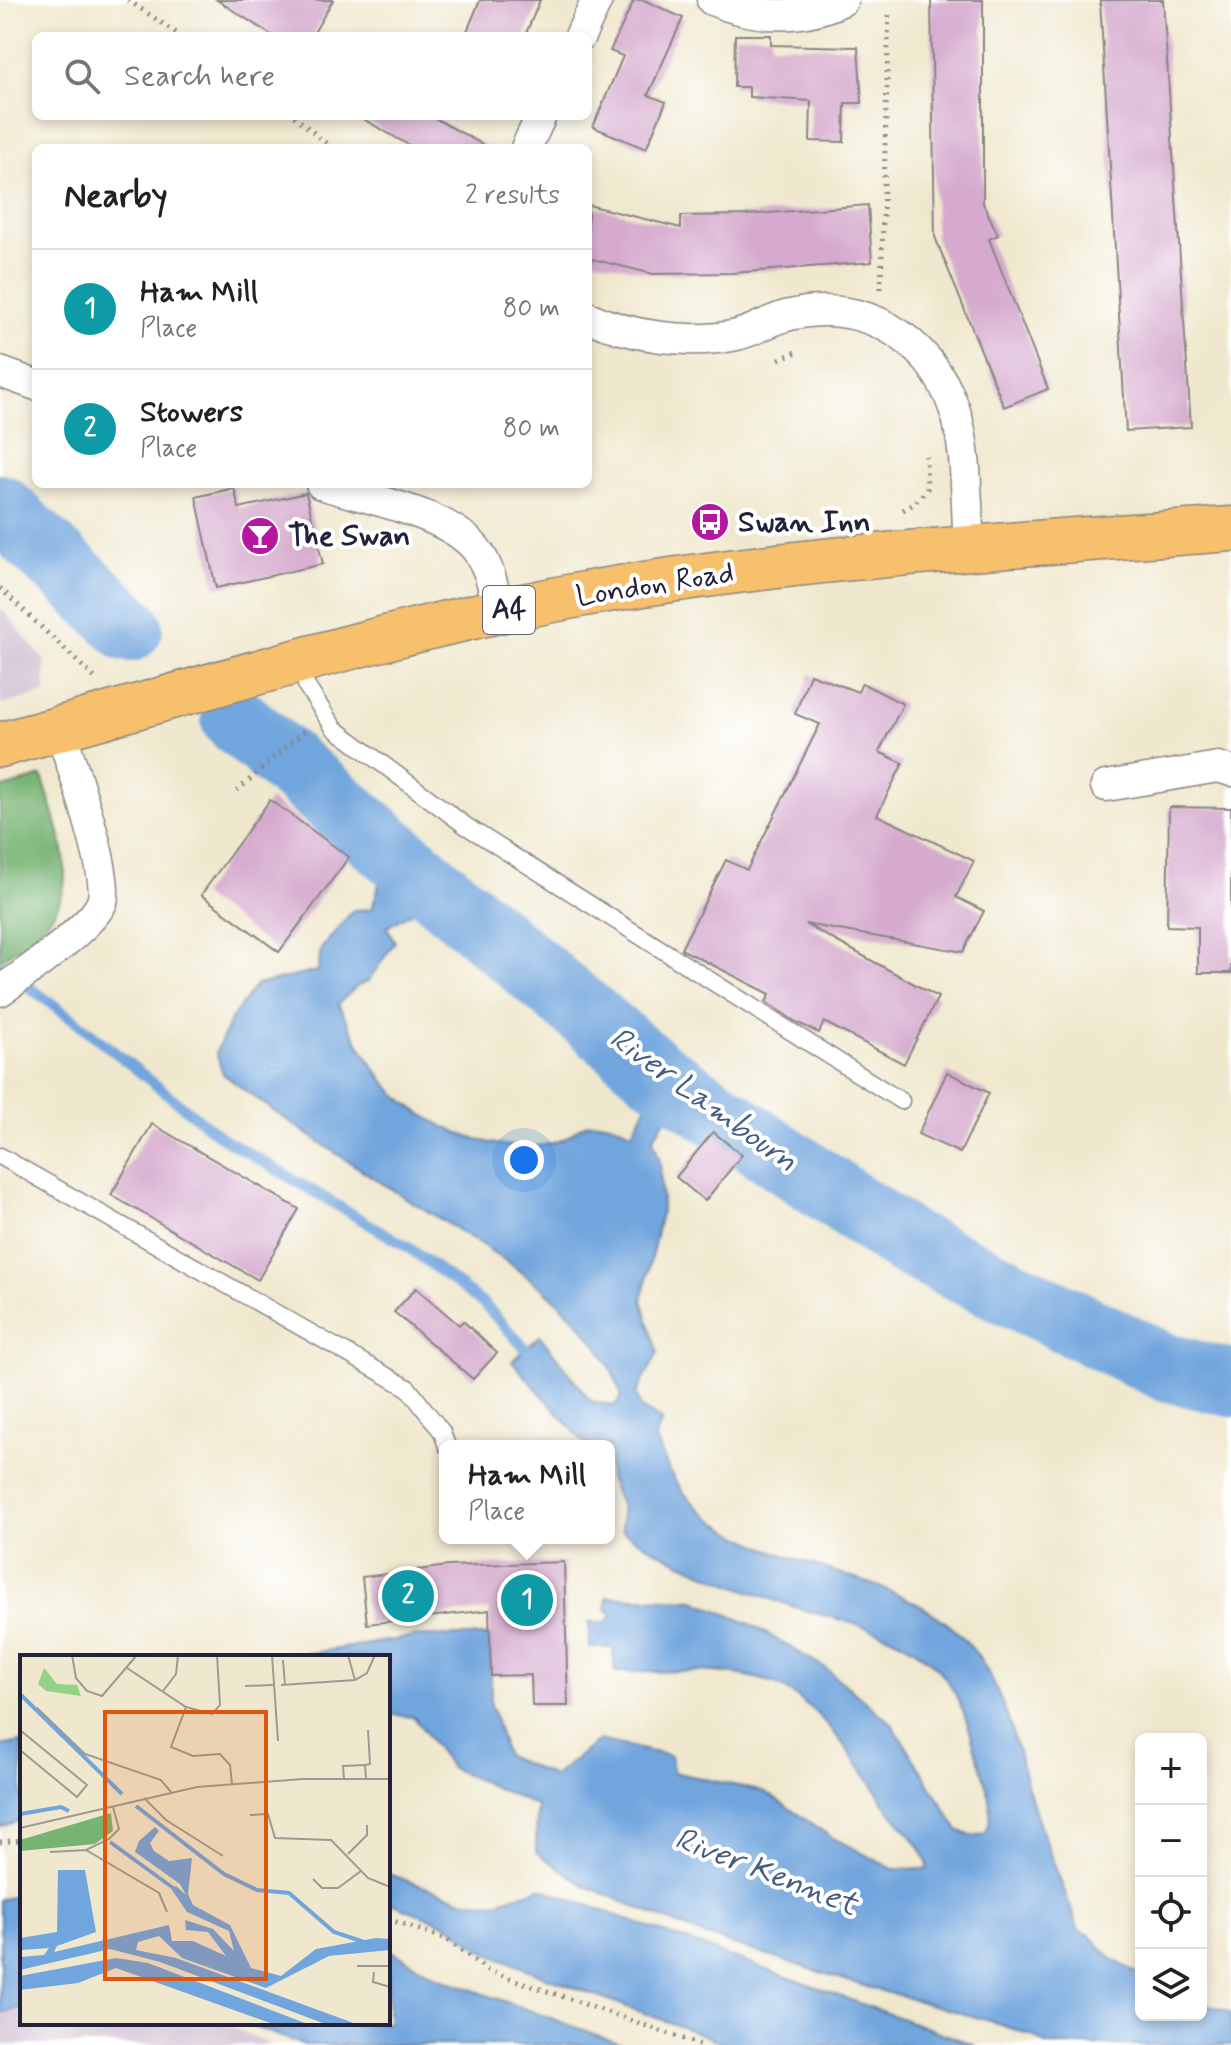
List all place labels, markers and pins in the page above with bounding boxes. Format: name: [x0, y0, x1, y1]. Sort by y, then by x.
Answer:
bus stop icon: Swan Inn: [689, 501, 731, 543]
place label: Swan Inn: [738, 503, 871, 542]
bar icon: The Swan: [239, 515, 281, 557]
place label: The Swan: [288, 517, 411, 556]
pin: 2: [382, 1566, 434, 1626]
pin: 1: [501, 1570, 553, 1630]

